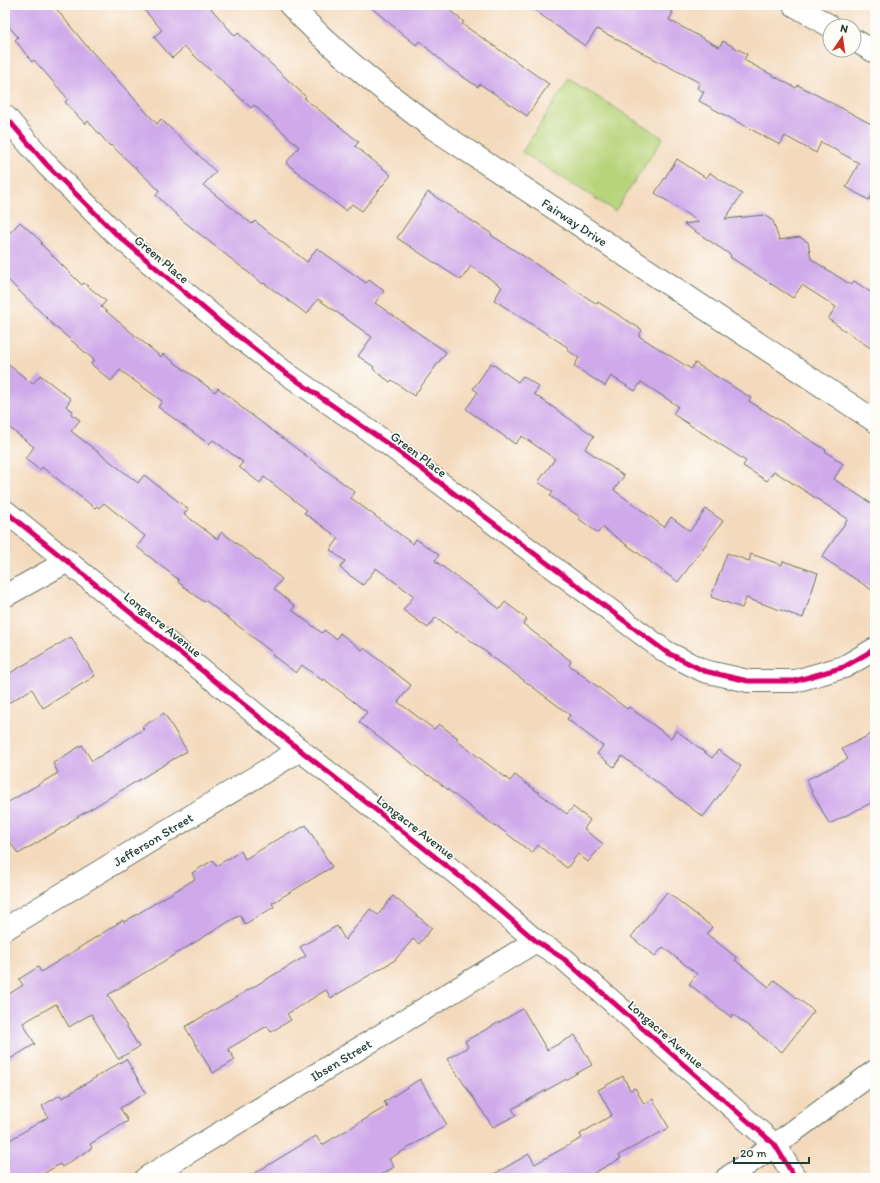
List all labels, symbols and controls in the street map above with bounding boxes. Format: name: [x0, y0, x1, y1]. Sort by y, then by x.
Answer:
north arrow: [822, 18, 862, 58]
text: N: [839, 22, 849, 36]
street label: Fairway Drive: [539, 195, 610, 250]
street label: Green Place: [131, 232, 192, 287]
street label: Green Place: [388, 428, 450, 480]
street label: Longacre Avenue: [121, 589, 204, 660]
street label: Longacre Avenue: [374, 792, 458, 863]
street label: Jefferson Street: [111, 810, 196, 870]
street label: Longacre Avenue: [625, 997, 707, 1071]
street label: Ibsen Street: [308, 1036, 374, 1084]
scale bar: [734, 1139, 809, 1165]
text: 20 m: [740, 1146, 767, 1160]

